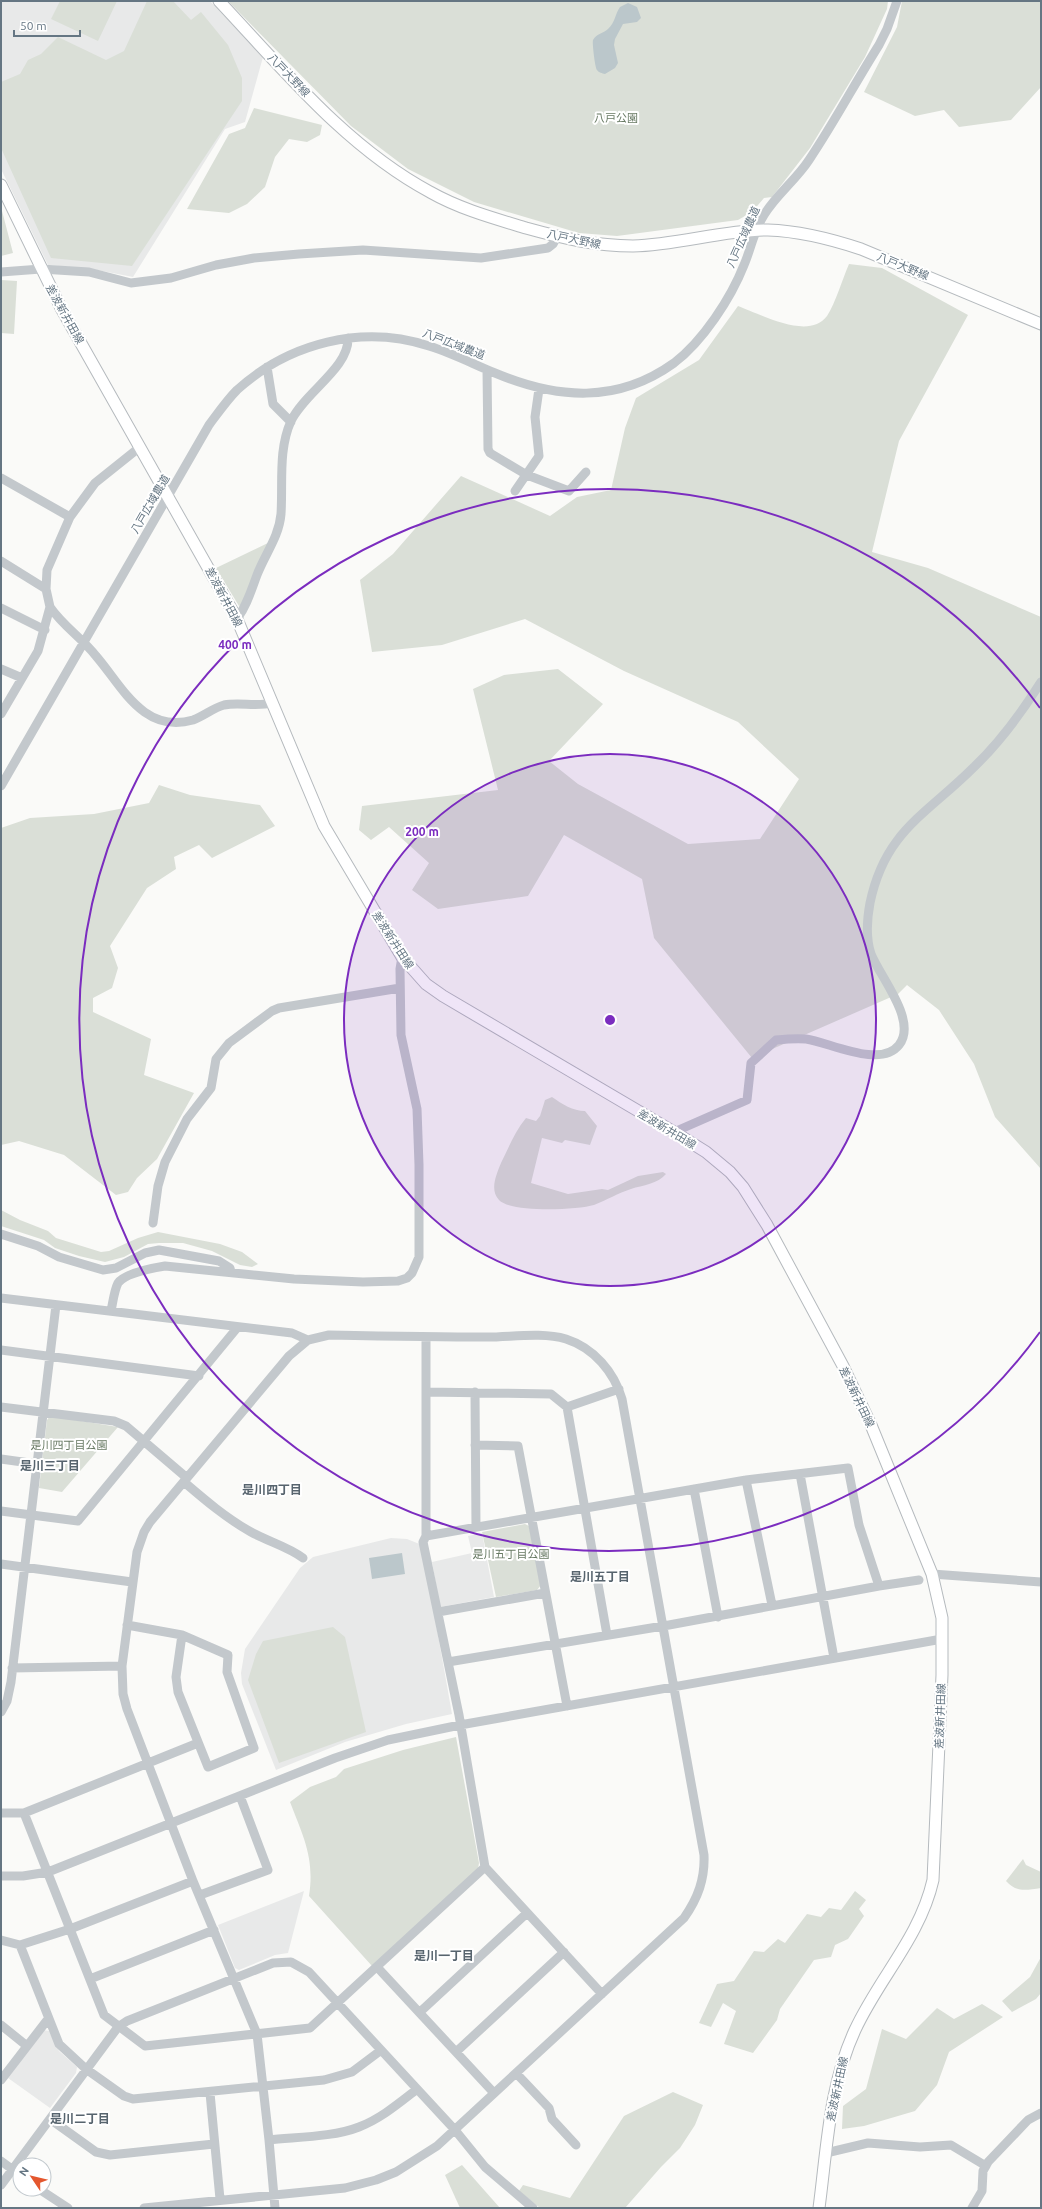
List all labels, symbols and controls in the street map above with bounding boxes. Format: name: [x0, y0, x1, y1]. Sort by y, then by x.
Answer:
scale bar: [14, 12, 80, 38]
text: 50 m: [20, 19, 47, 32]
street label: 八戸大野線: [266, 51, 312, 99]
park label: 八戸公園: [594, 112, 638, 124]
street label: 八戸広域農道: [724, 204, 762, 270]
street label: 八戸大野線: [546, 227, 602, 251]
street label: 八戸大野線: [875, 250, 931, 282]
street label: 差波新井田線: [44, 282, 86, 346]
street label: 八戸広域農道: [421, 327, 487, 361]
street label: 八戸広域農道: [128, 472, 172, 536]
street label: 差波新井田線: [203, 565, 245, 629]
text: 400 m: [218, 638, 252, 651]
text: 200 m: [405, 825, 439, 838]
street label: 差波新井田線: [370, 909, 416, 971]
centre of rings: [603, 1013, 617, 1027]
street label: 差波新井田線: [636, 1107, 698, 1151]
street label: 差波新井田線: [837, 1365, 877, 1429]
park label: 是川四丁目公園: [31, 1439, 108, 1451]
district label: 是川三丁目: [20, 1459, 80, 1472]
district label: 是川四丁目: [242, 1483, 302, 1496]
park label: 是川五丁目公園: [473, 1548, 550, 1560]
district label: 是川五丁目: [570, 1570, 630, 1583]
street label: 差波新井田線: [933, 1683, 947, 1749]
district label: 是川一丁目: [414, 1949, 474, 1962]
street label: 差波新井田線: [824, 2055, 850, 2123]
district label: 是川二丁目: [50, 2112, 110, 2125]
north arrow: [12, 2157, 52, 2197]
text: N: [17, 2164, 31, 2178]

